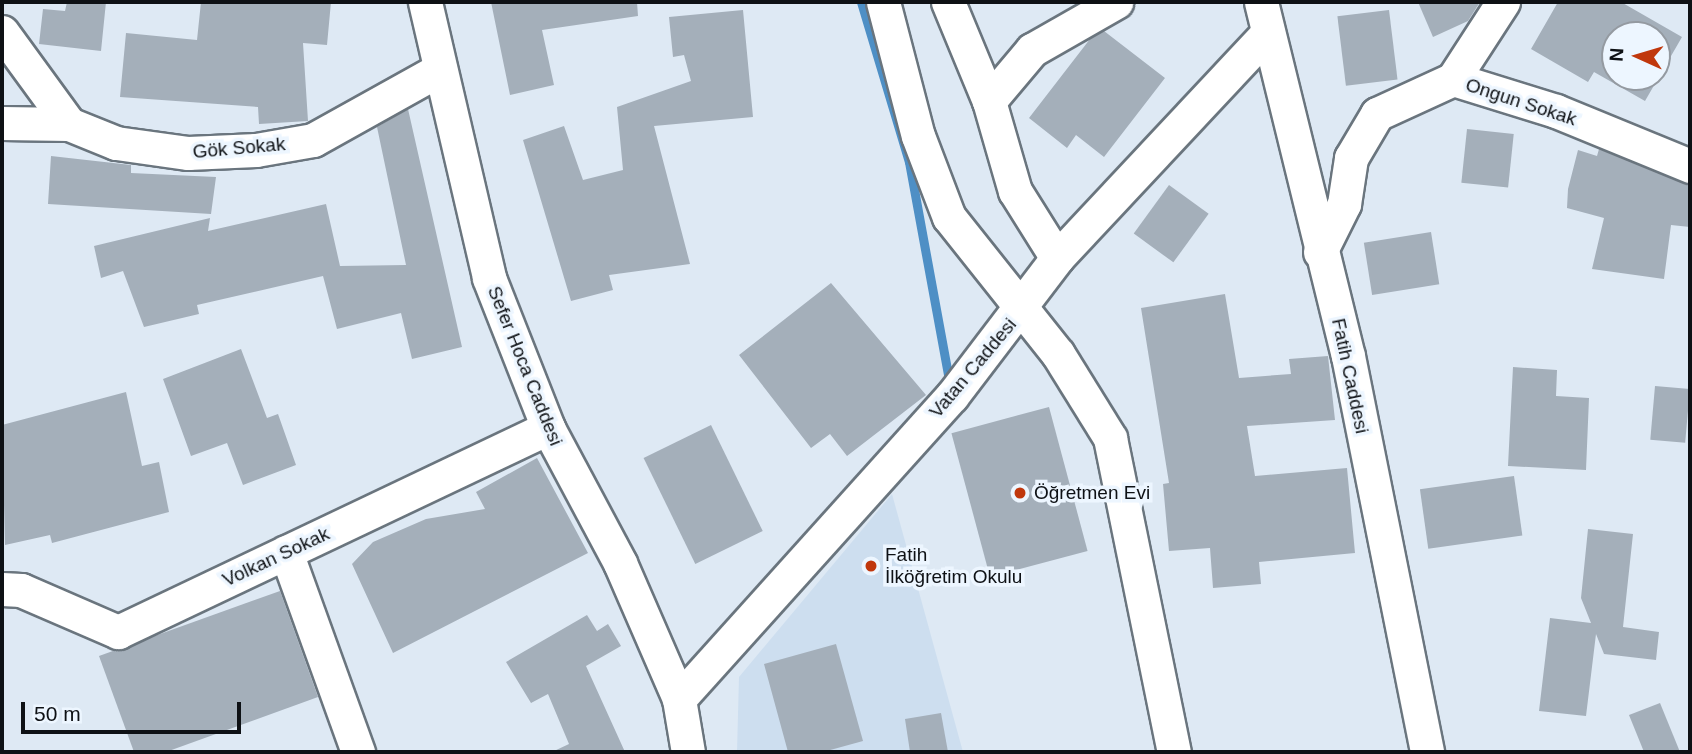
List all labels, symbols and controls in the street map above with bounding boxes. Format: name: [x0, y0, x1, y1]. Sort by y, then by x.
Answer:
north arrow: [1601, 21, 1671, 91]
text: N: [1606, 47, 1628, 62]
street label: Ongun Sokak: [1463, 73, 1579, 131]
street label: Gök Sokak: [192, 133, 286, 163]
street label: Sefer Hoca Caddesi: [483, 283, 567, 449]
street label: Vatan Caddesi: [925, 313, 1021, 423]
street label: Fatih Caddesi: [1327, 316, 1373, 436]
place label: Öğretmen Evi: [1034, 482, 1150, 504]
marker: Öğretmen Evi: [1012, 485, 1028, 501]
street label: Volkan Sokak: [219, 522, 333, 592]
place label: Fatih İlköğretim Okulu: [885, 544, 1022, 588]
marker: Fatih İlköğretim Okulu: [863, 558, 879, 574]
scale bar: [24, 688, 245, 732]
text: 50 m: [34, 702, 81, 725]

